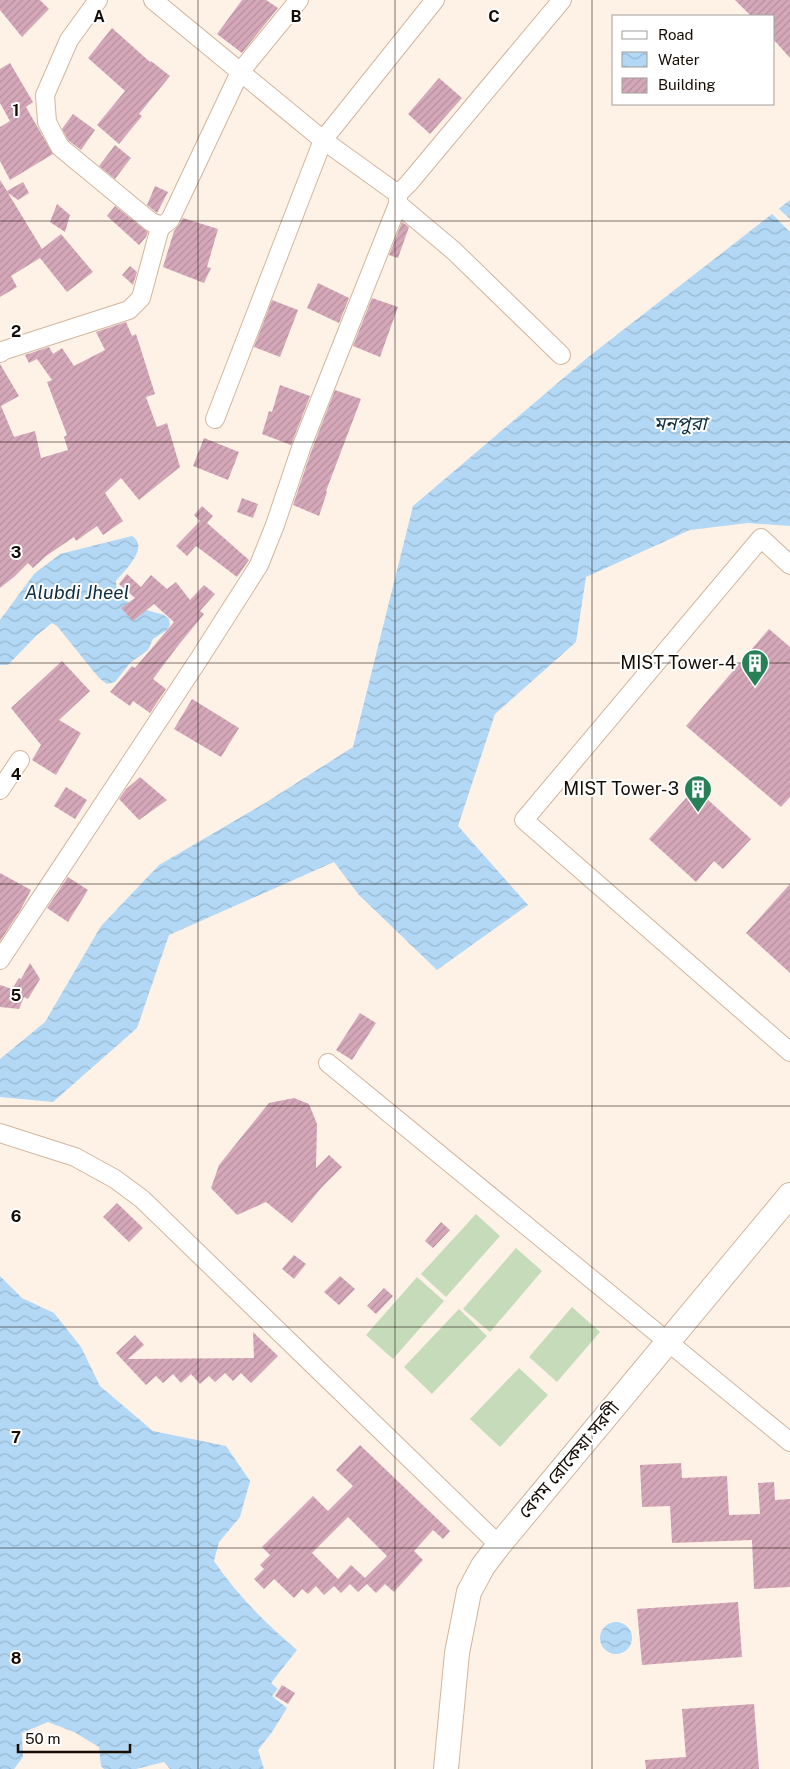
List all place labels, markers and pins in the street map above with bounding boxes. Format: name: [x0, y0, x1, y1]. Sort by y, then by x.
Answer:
building icon: MIST Tower-4: [740, 648, 770, 687]
place label: MIST Tower-4: [620, 652, 736, 673]
building icon: MIST Tower-3: [683, 774, 713, 813]
place label: MIST Tower-3: [563, 778, 679, 799]

